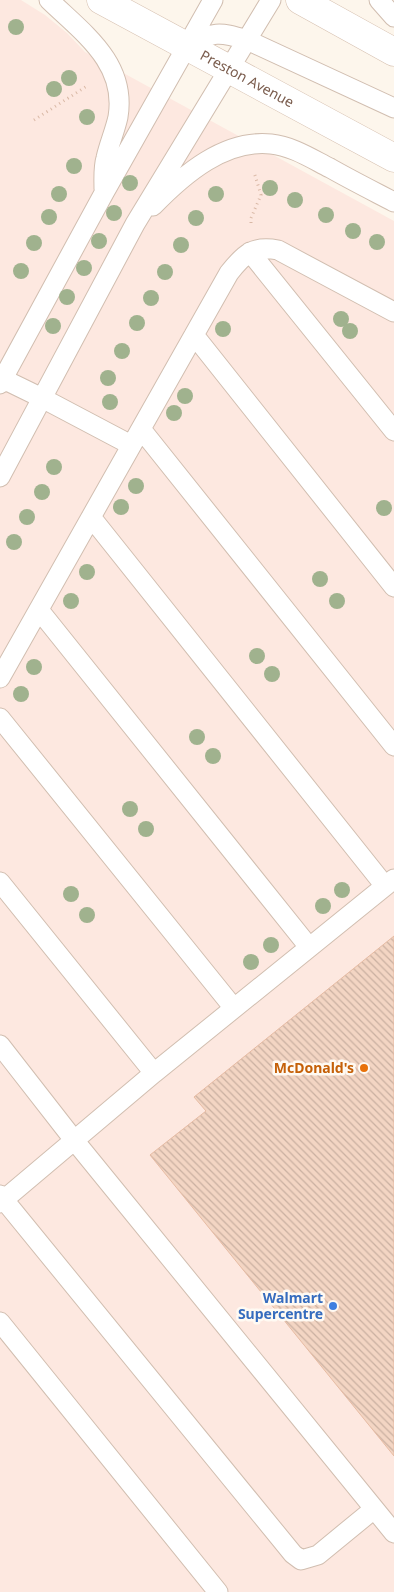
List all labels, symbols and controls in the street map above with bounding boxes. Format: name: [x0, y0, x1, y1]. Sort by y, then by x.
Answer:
street label: Preston Avenue: [197, 45, 298, 111]
place label: McDonald's: [274, 1058, 354, 1077]
marker: McDonald's: [358, 1062, 370, 1074]
place label: Walmart Supercentre: [238, 1288, 323, 1323]
marker: Walmart Supercentre: [327, 1300, 339, 1312]

